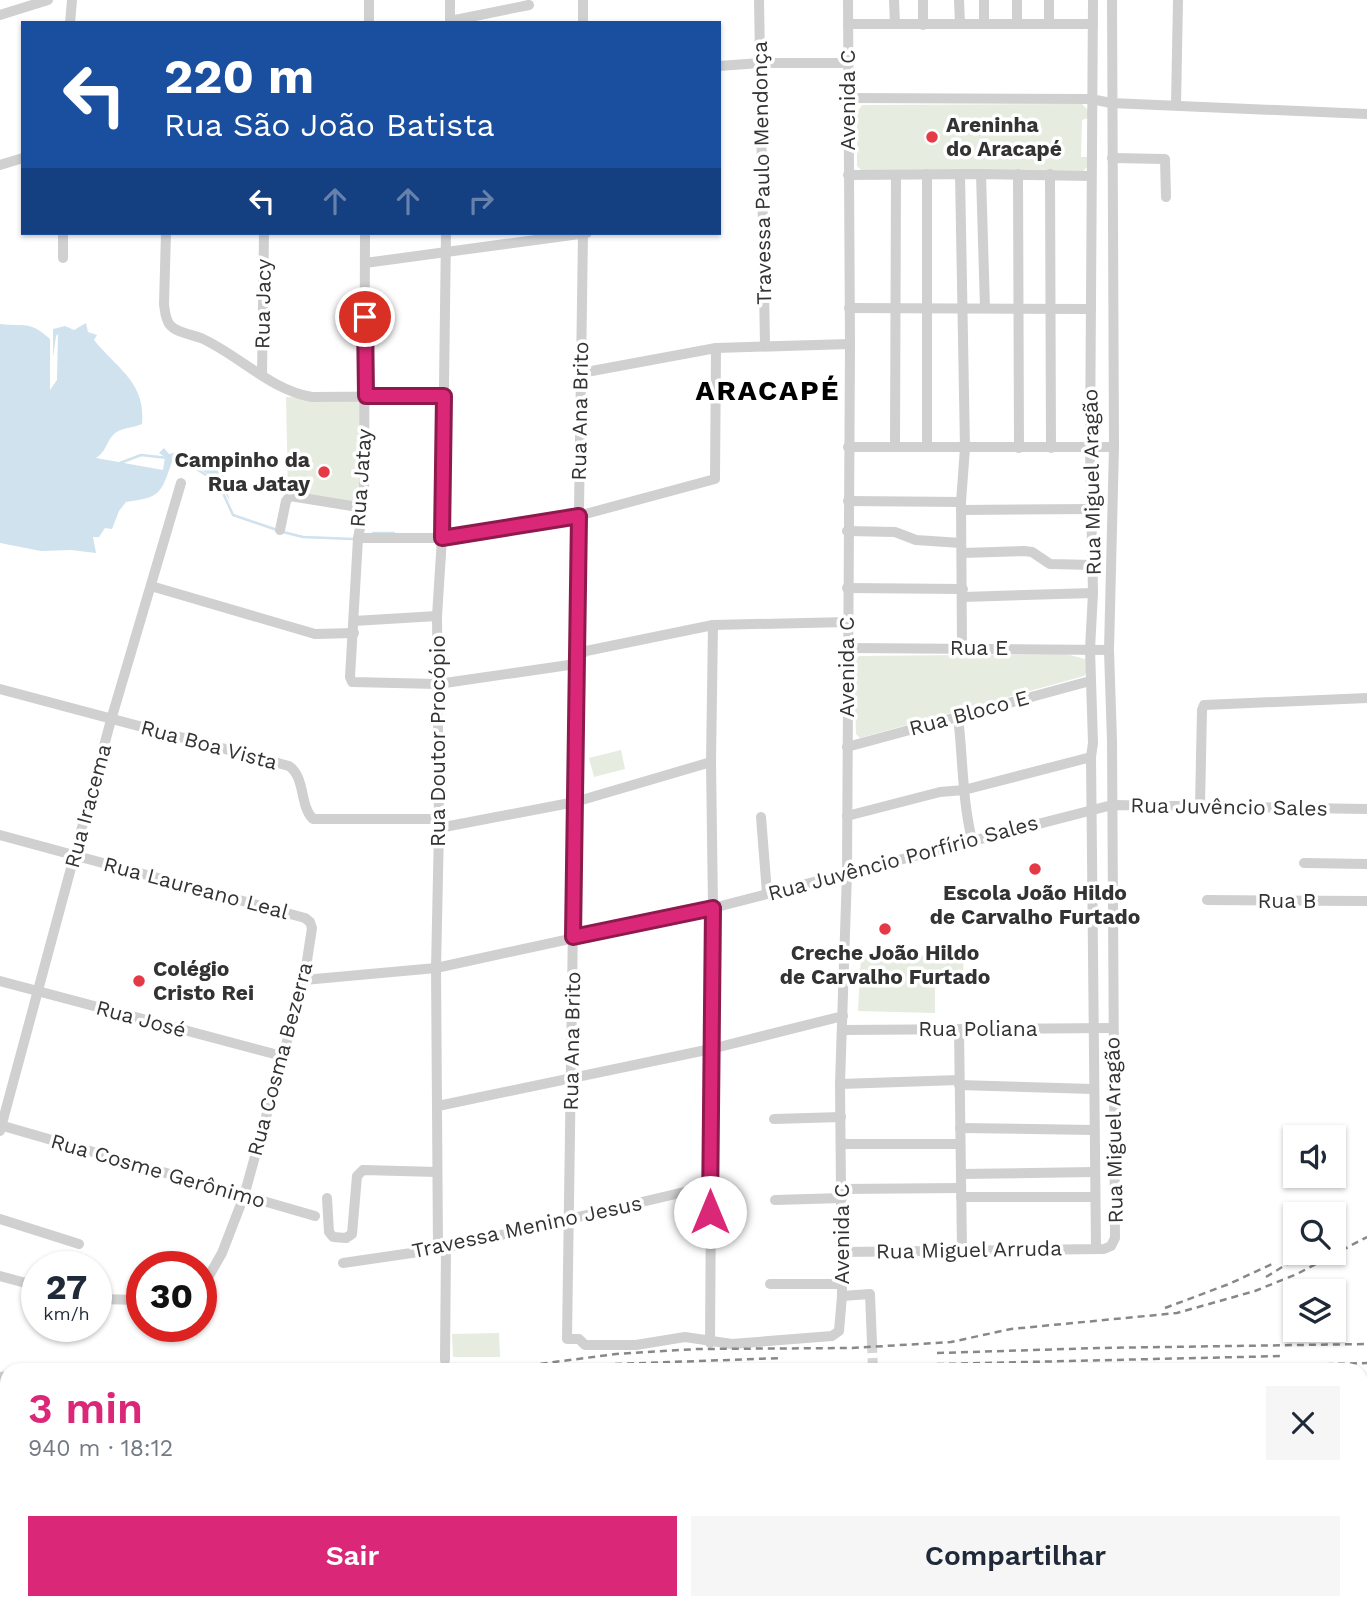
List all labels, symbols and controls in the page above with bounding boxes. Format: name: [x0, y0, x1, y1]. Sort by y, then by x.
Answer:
street label: Travessa Paulo Mendonça: [747, 41, 776, 305]
text: 220 m: [164, 47, 314, 105]
icon: left: [49, 49, 140, 140]
street label: Avenida C: [835, 50, 860, 150]
text: Rua São João Batista: [164, 106, 495, 144]
place label: Areninha do Aracapé: [946, 112, 1062, 161]
marker: Areninha do Aracapé: [924, 129, 940, 145]
icon: left: [243, 182, 281, 220]
icon: ahead: [316, 182, 354, 220]
icon: ahead: [389, 182, 427, 220]
icon: right: [462, 182, 500, 220]
street label: Rua Jacy: [249, 258, 276, 349]
pin: [335, 287, 395, 347]
icon: arrive: [346, 298, 384, 336]
street label: Rua Ana Brito: [566, 341, 593, 481]
district label: ARACAPÉ: [696, 374, 840, 407]
street label: Rua Miguel Aragão: [1077, 388, 1106, 576]
street label: Rua Jatay: [345, 428, 376, 528]
place label: Campinho da Rua Jatay: [175, 447, 311, 496]
marker: Campinho da Rua Jatay: [316, 464, 332, 480]
street label: Avenida C: [834, 617, 859, 717]
street label: Rua Doutor Procópio: [425, 635, 450, 847]
street label: Rua E: [950, 635, 1008, 660]
street label: Rua Bloco E: [906, 685, 1031, 740]
street label: Rua Boa Vista: [138, 714, 280, 775]
street label: Rua Iracema: [59, 741, 116, 871]
street label: Rua Juvêncio Sales: [1130, 792, 1328, 821]
street label: Rua Juvêncio Porfírio Sales: [765, 809, 1041, 906]
street label: Rua Laureano Leal: [101, 851, 292, 924]
marker: Escola João Hildo de Carvalho Furtado: [1027, 861, 1043, 877]
place label: Escola João Hildo de Carvalho Furtado: [930, 880, 1140, 929]
street label: Rua B: [1258, 888, 1316, 913]
marker: Creche João Hildo de Carvalho Furtado: [877, 921, 893, 937]
place label: Creche João Hildo de Carvalho Furtado: [780, 940, 990, 989]
place label: Colégio Cristo Rei: [153, 956, 254, 1005]
street label: Rua Cosma Bezerra: [242, 959, 317, 1159]
street label: Rua Ana Brito: [558, 971, 585, 1111]
marker: Colégio Cristo Rei: [131, 973, 147, 989]
street label: Rua José: [93, 995, 189, 1043]
street label: Rua Poliana: [918, 1016, 1038, 1041]
street label: Rua Miguel Aragão: [1099, 1036, 1128, 1224]
map controls: [1283, 1125, 1346, 1342]
button: sound: [1283, 1125, 1346, 1188]
street label: Rua Cosme Gerônimo: [48, 1128, 268, 1213]
position arrow: [673, 1175, 747, 1249]
street label: Avenida C: [829, 1184, 854, 1284]
street label: Travessa Menino Jesus: [410, 1190, 644, 1263]
button: search: [1283, 1202, 1346, 1265]
street label: Rua Miguel Arruda: [876, 1235, 1062, 1264]
speed limit sign: 30: [126, 1251, 217, 1342]
text: 27: [46, 1266, 87, 1308]
button: layers: [1283, 1279, 1346, 1342]
text: km/h: [43, 1303, 90, 1324]
text: 3 min: [28, 1384, 143, 1433]
button: close: [1266, 1386, 1340, 1460]
text: 940 m · 18:12: [28, 1435, 173, 1462]
button: Sair: [28, 1516, 677, 1596]
button: Compartilhar: [691, 1516, 1340, 1596]

